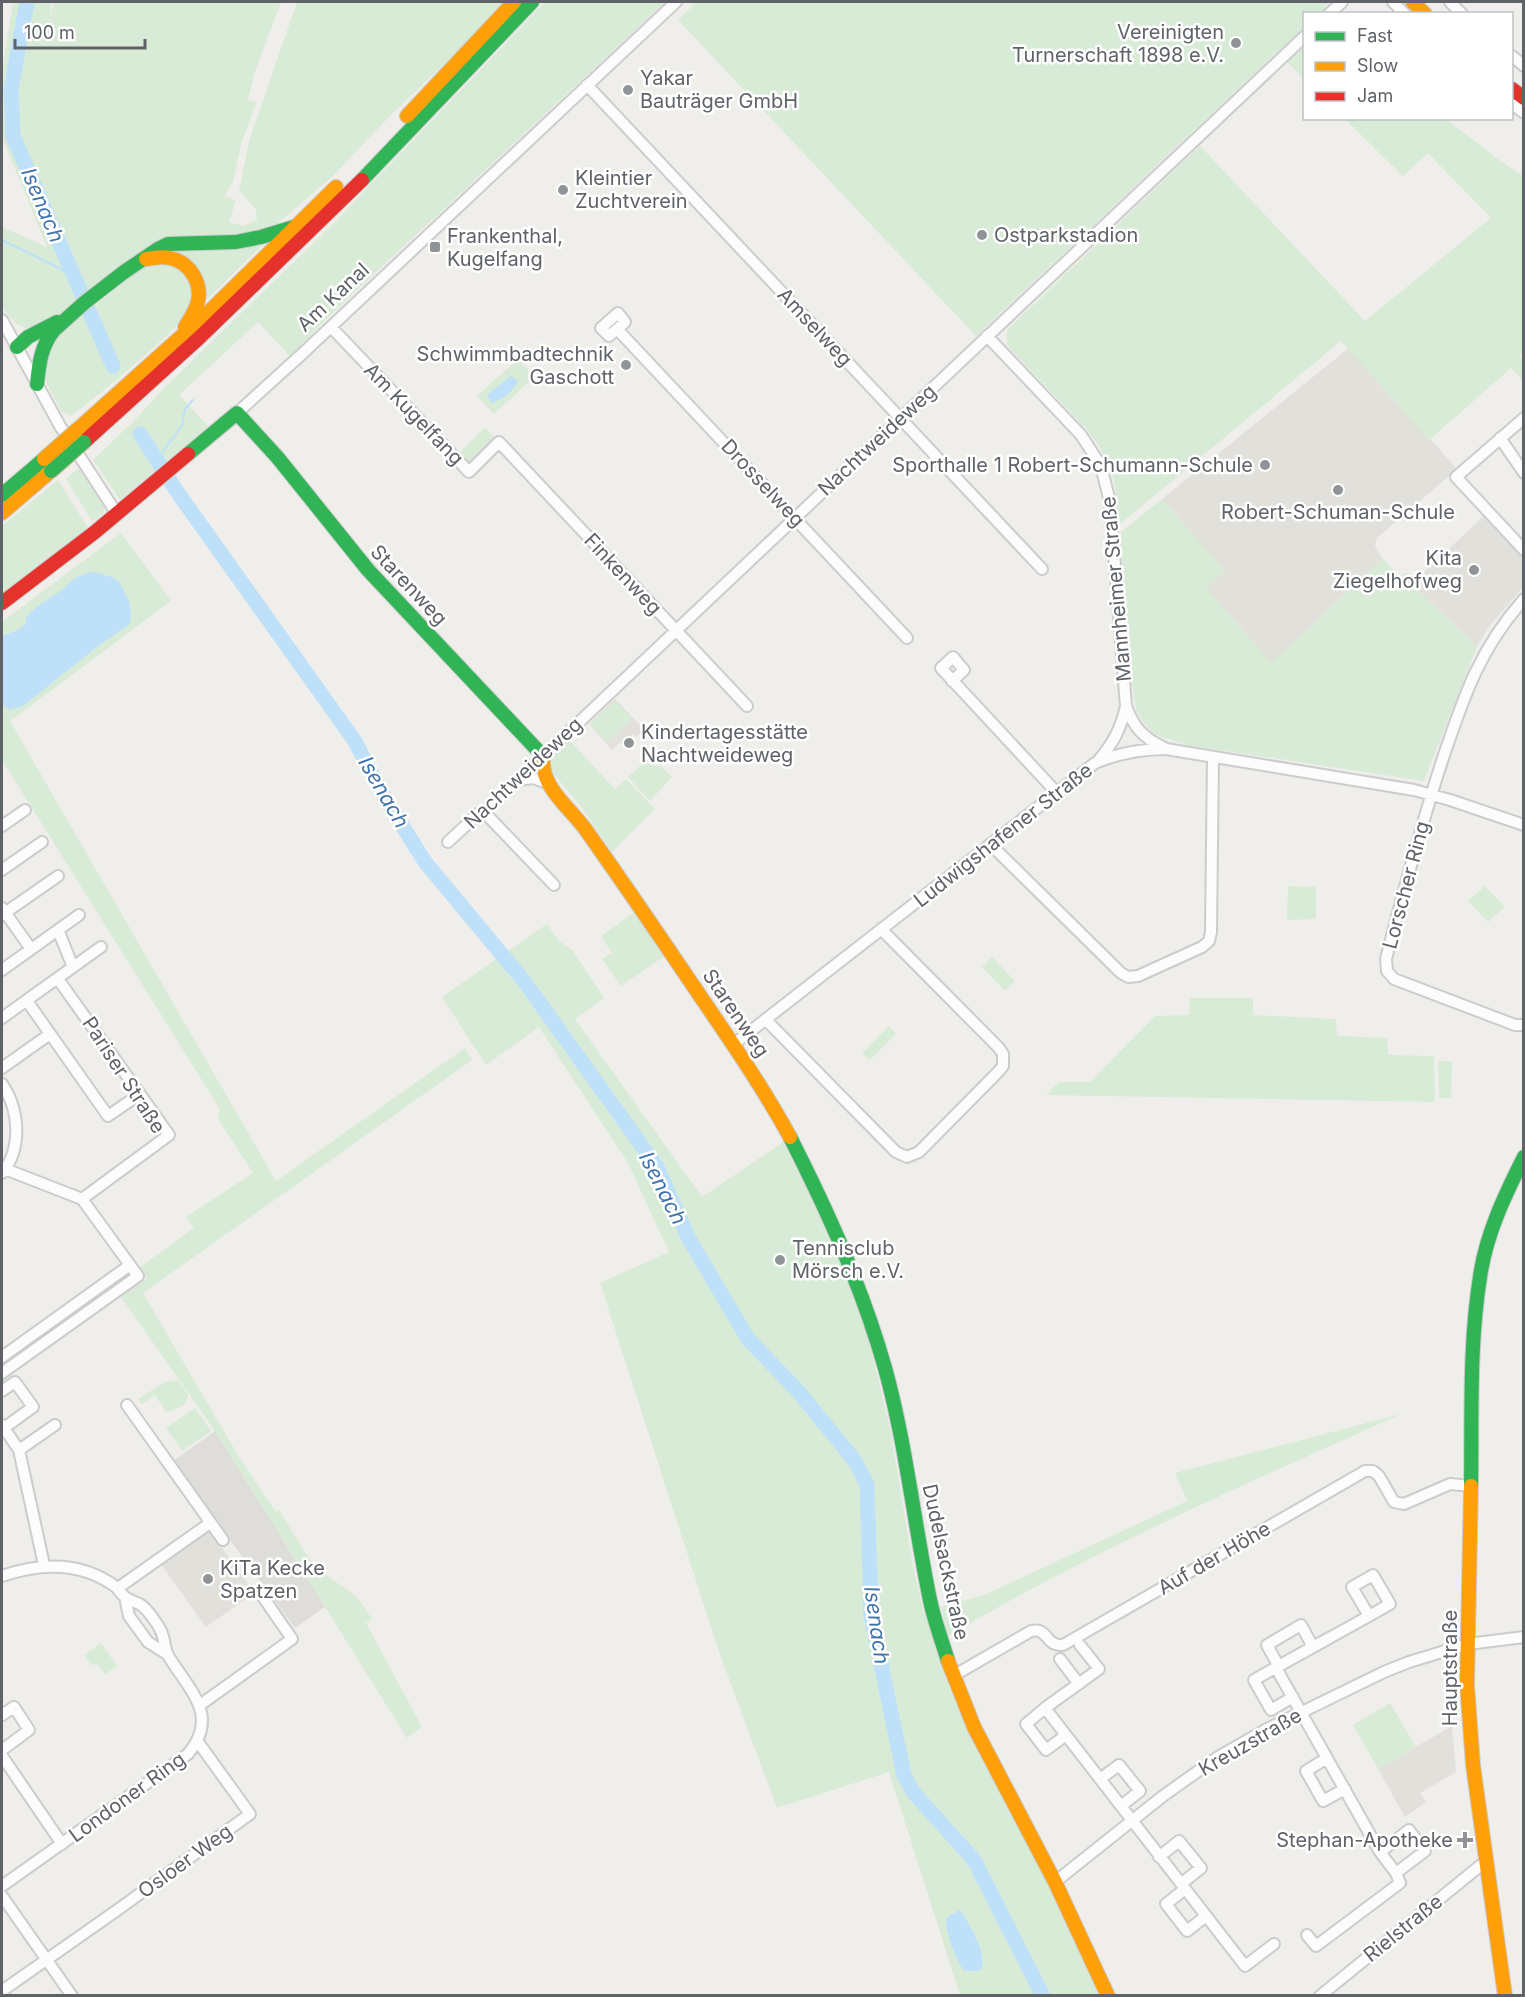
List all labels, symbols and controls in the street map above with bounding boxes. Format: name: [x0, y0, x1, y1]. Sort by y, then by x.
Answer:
scale bar: [15, 12, 146, 50]
legend: [1303, 12, 1513, 120]
place label: Vereinigten Turnerschaft 1898 e.V.: [1012, 20, 1224, 67]
text: 100 m: [24, 22, 75, 43]
text: Fast: [1357, 25, 1393, 46]
marker: Vereinigten Turnerschaft 1898 e.V.: [1229, 36, 1243, 50]
text: Slow: [1357, 55, 1398, 76]
place label: Yakar Bauträger GmbH: [640, 66, 798, 113]
marker: Yakar Bauträger GmbH: [621, 83, 635, 97]
text: Jam: [1357, 85, 1393, 106]
water label: Isenach: [16, 164, 70, 246]
place label: Kleintier Zuchtverein: [575, 166, 688, 213]
marker: Kleintier Zuchtverein: [556, 183, 570, 197]
place label: Ostparkstadion: [994, 223, 1138, 247]
place label: Frankenthal, Kugelfang: [447, 224, 563, 271]
marker: Ostparkstadion: [975, 228, 989, 242]
marker: Frankenthal, Kugelfang: [428, 240, 442, 254]
street label: Am Kanal: [292, 258, 374, 336]
street label: Amselweg: [773, 283, 857, 371]
place label: Schwimmbadtechnik Gaschott: [417, 342, 614, 389]
street label: Am Kugelfang: [359, 358, 469, 470]
marker: Schwimmbadtechnik Gaschott: [619, 358, 633, 372]
street label: Nachtweideweg: [813, 379, 941, 501]
street label: Drosselweg: [716, 434, 810, 532]
place label: Sporthalle 1 Robert-Schumann-Schule: [892, 453, 1253, 477]
marker: Sporthalle 1 Robert-Schumann-Schule: [1258, 458, 1272, 472]
marker: Robert-Schuman-Schule: [1331, 483, 1345, 497]
street label: Mannheimer Straße: [1096, 495, 1136, 683]
place label: Robert-Schuman-Schule: [1221, 500, 1455, 524]
street label: Finkenweg: [579, 528, 667, 620]
street label: Starenweg: [366, 540, 452, 630]
place label: Kita Ziegelhofweg: [1333, 546, 1462, 593]
marker: Kita Ziegelhofweg: [1467, 563, 1481, 577]
street label: Nachtweideweg: [459, 712, 587, 834]
place label: Kindertagesstätte Nachtweideweg: [641, 720, 808, 767]
marker: Kindertagesstätte Nachtweideweg: [622, 736, 636, 750]
water label: Isenach: [354, 752, 414, 832]
street label: Ludwigshafener Straße: [909, 758, 1097, 912]
street label: Lorscher Ring: [1377, 819, 1435, 951]
street label: Starenweg: [698, 964, 774, 1062]
street label: Pariser Straße: [77, 1012, 171, 1138]
water label: Isenach: [634, 1147, 692, 1229]
place label: Tennisclub Mörsch e.V.: [792, 1236, 904, 1283]
marker: Tennisclub Mörsch e.V.: [773, 1253, 787, 1267]
street label: Dudelsackstraße: [918, 1482, 974, 1642]
street label: Auf der Höhe: [1153, 1516, 1275, 1600]
place label: KiTa Kecke Spatzen: [220, 1556, 325, 1603]
marker: KiTa Kecke Spatzen: [201, 1572, 215, 1586]
water label: Isenach: [859, 1584, 895, 1666]
street label: Hauptstraße: [1438, 1610, 1462, 1726]
street label: Kreuzstraße: [1194, 1703, 1306, 1781]
street label: Londoner Ring: [64, 1747, 190, 1847]
street label: Osloer Weg: [133, 1819, 237, 1903]
place label: Stephan-Apotheke: [1276, 1828, 1453, 1852]
marker: Stephan-Apotheke: [1458, 1833, 1472, 1847]
street label: Rielstraße: [1359, 1889, 1447, 1967]

